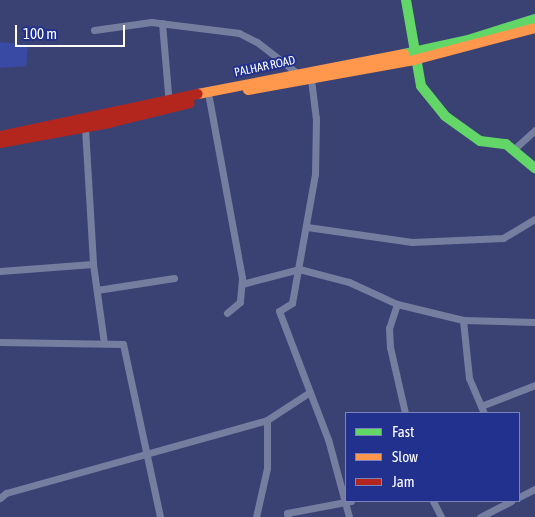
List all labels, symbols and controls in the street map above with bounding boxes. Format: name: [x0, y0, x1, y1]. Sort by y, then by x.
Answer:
scale bar: [18, 15, 128, 47]
text: 100 m: [23, 25, 57, 42]
street label: PALHAR ROAD: [233, 54, 297, 80]
legend: [345, 412, 520, 502]
text: Fast: [392, 423, 414, 440]
text: Slow: [392, 448, 418, 465]
text: Jam: [392, 473, 415, 490]

